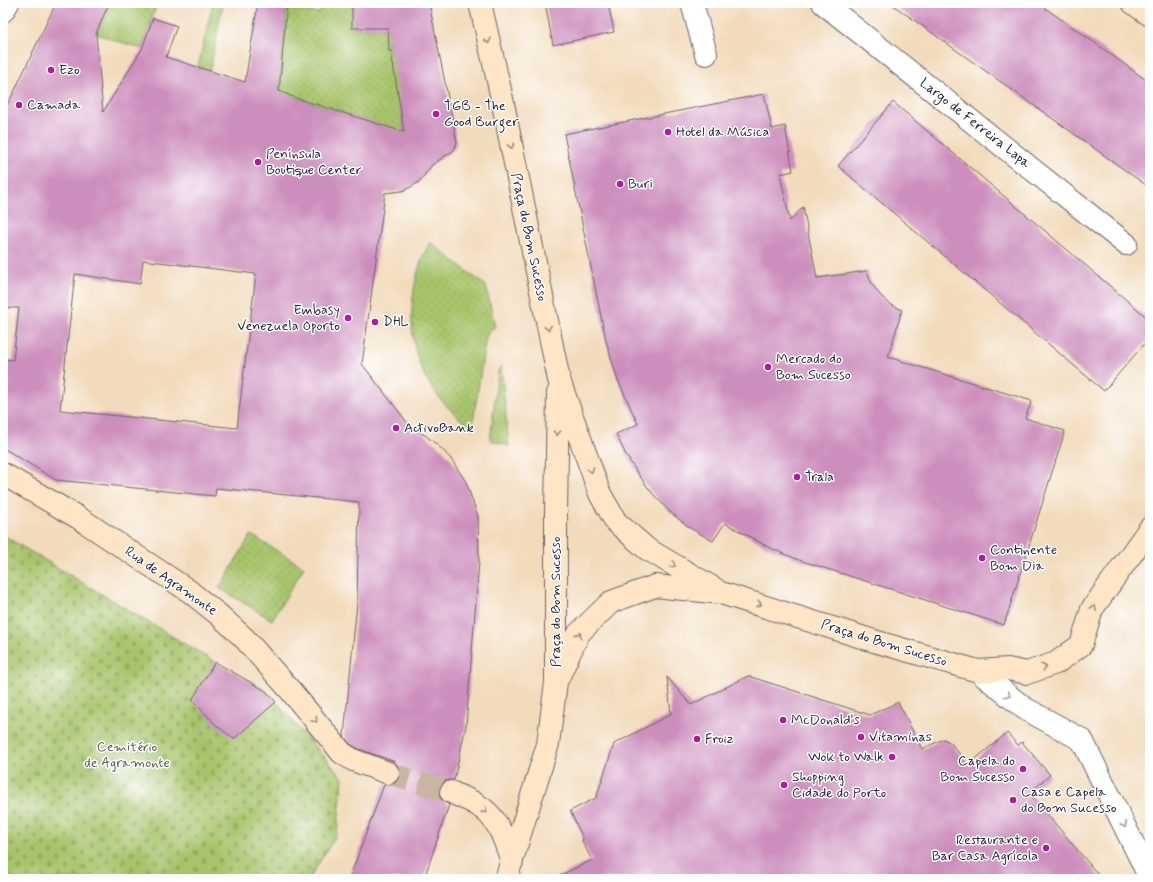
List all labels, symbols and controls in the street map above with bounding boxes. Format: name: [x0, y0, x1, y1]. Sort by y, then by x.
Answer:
one-way arrow: [484, 38, 492, 44]
place label: Ezo: [59, 61, 80, 79]
marker: Ezo: [46, 65, 56, 75]
street label: Largo de Ferreira Lapa: [915, 74, 1035, 173]
place label: Camada: [27, 96, 81, 114]
place label: TGB - The Good Burger: [444, 97, 519, 133]
marker: Camada: [14, 100, 24, 110]
marker: TGB - The Good Burger: [431, 109, 441, 119]
place label: Hotel da Música: [676, 123, 769, 141]
marker: Hotel da Música: [663, 127, 673, 137]
one-way arrow: [506, 142, 514, 149]
place label: Península Boutique Center: [266, 145, 362, 179]
marker: Península Boutique Center: [253, 157, 263, 167]
street label: Praça do Bom Sucesso: [507, 171, 551, 303]
place label: Buri: [628, 175, 653, 193]
marker: Buri: [615, 179, 625, 189]
place label: Embasy Venezuela Oporto: [237, 301, 340, 335]
marker: Embasy Venezuela Oporto: [343, 313, 353, 323]
place label: DHL: [383, 313, 409, 331]
marker: DHL: [370, 317, 380, 327]
one-way arrow: [543, 325, 552, 331]
place label: Mercado do Bom Sucesso: [776, 350, 851, 384]
marker: Mercado do Bom Sucesso: [763, 362, 773, 372]
place label: ActivoBank: [404, 419, 474, 437]
marker: ActivoBank: [391, 423, 401, 433]
one-way arrow: [553, 430, 562, 436]
one-way arrow: [587, 466, 595, 473]
place label: Trala: [805, 468, 834, 486]
marker: Trala: [792, 472, 802, 482]
street label: Praça do Bom Sucesso: [547, 537, 565, 667]
place label: Continente Bom Dia: [990, 541, 1057, 575]
street label: Rua de Agramonte: [121, 542, 221, 620]
marker: Continente Bom Dia: [977, 553, 987, 563]
one-way arrow: [669, 560, 676, 567]
one-way arrow: [755, 599, 762, 608]
one-way arrow: [1090, 605, 1097, 612]
street label: Praça do Bom Sucesso: [819, 615, 949, 671]
one-way arrow: [574, 632, 582, 639]
one-way arrow: [1040, 663, 1047, 672]
one-way arrow: [1004, 691, 1011, 698]
place label: McDonald's: [791, 711, 860, 729]
one-way arrow: [310, 715, 317, 722]
marker: McDonald's: [778, 715, 788, 725]
place label: Vitaminas: [869, 728, 932, 746]
place label: Froiz: [705, 730, 734, 748]
marker: Vitaminas: [856, 732, 866, 742]
marker: Froiz: [692, 734, 702, 744]
park label: Cemitério de Agramonte: [84, 738, 170, 772]
place label: Wok to Walk: [808, 748, 884, 766]
marker: Wok to Walk: [887, 752, 897, 762]
place label: Capela do Bom Sucesso: [940, 752, 1015, 786]
marker: Capela do Bom Sucesso: [1018, 764, 1028, 774]
place label: Shopping Cidade do Porto: [792, 768, 886, 802]
marker: Shopping Cidade do Porto: [779, 780, 789, 790]
place label: Casa e Capela do Bom Sucesso: [1021, 783, 1117, 817]
marker: Casa e Capela do Bom Sucesso: [1008, 795, 1018, 805]
one-way arrow: [480, 806, 488, 814]
one-way arrow: [1119, 821, 1127, 829]
place label: Restaurante e Bar Casa Agrícola: [932, 831, 1038, 865]
marker: Restaurante e Bar Casa Agrícola: [1041, 843, 1051, 853]

